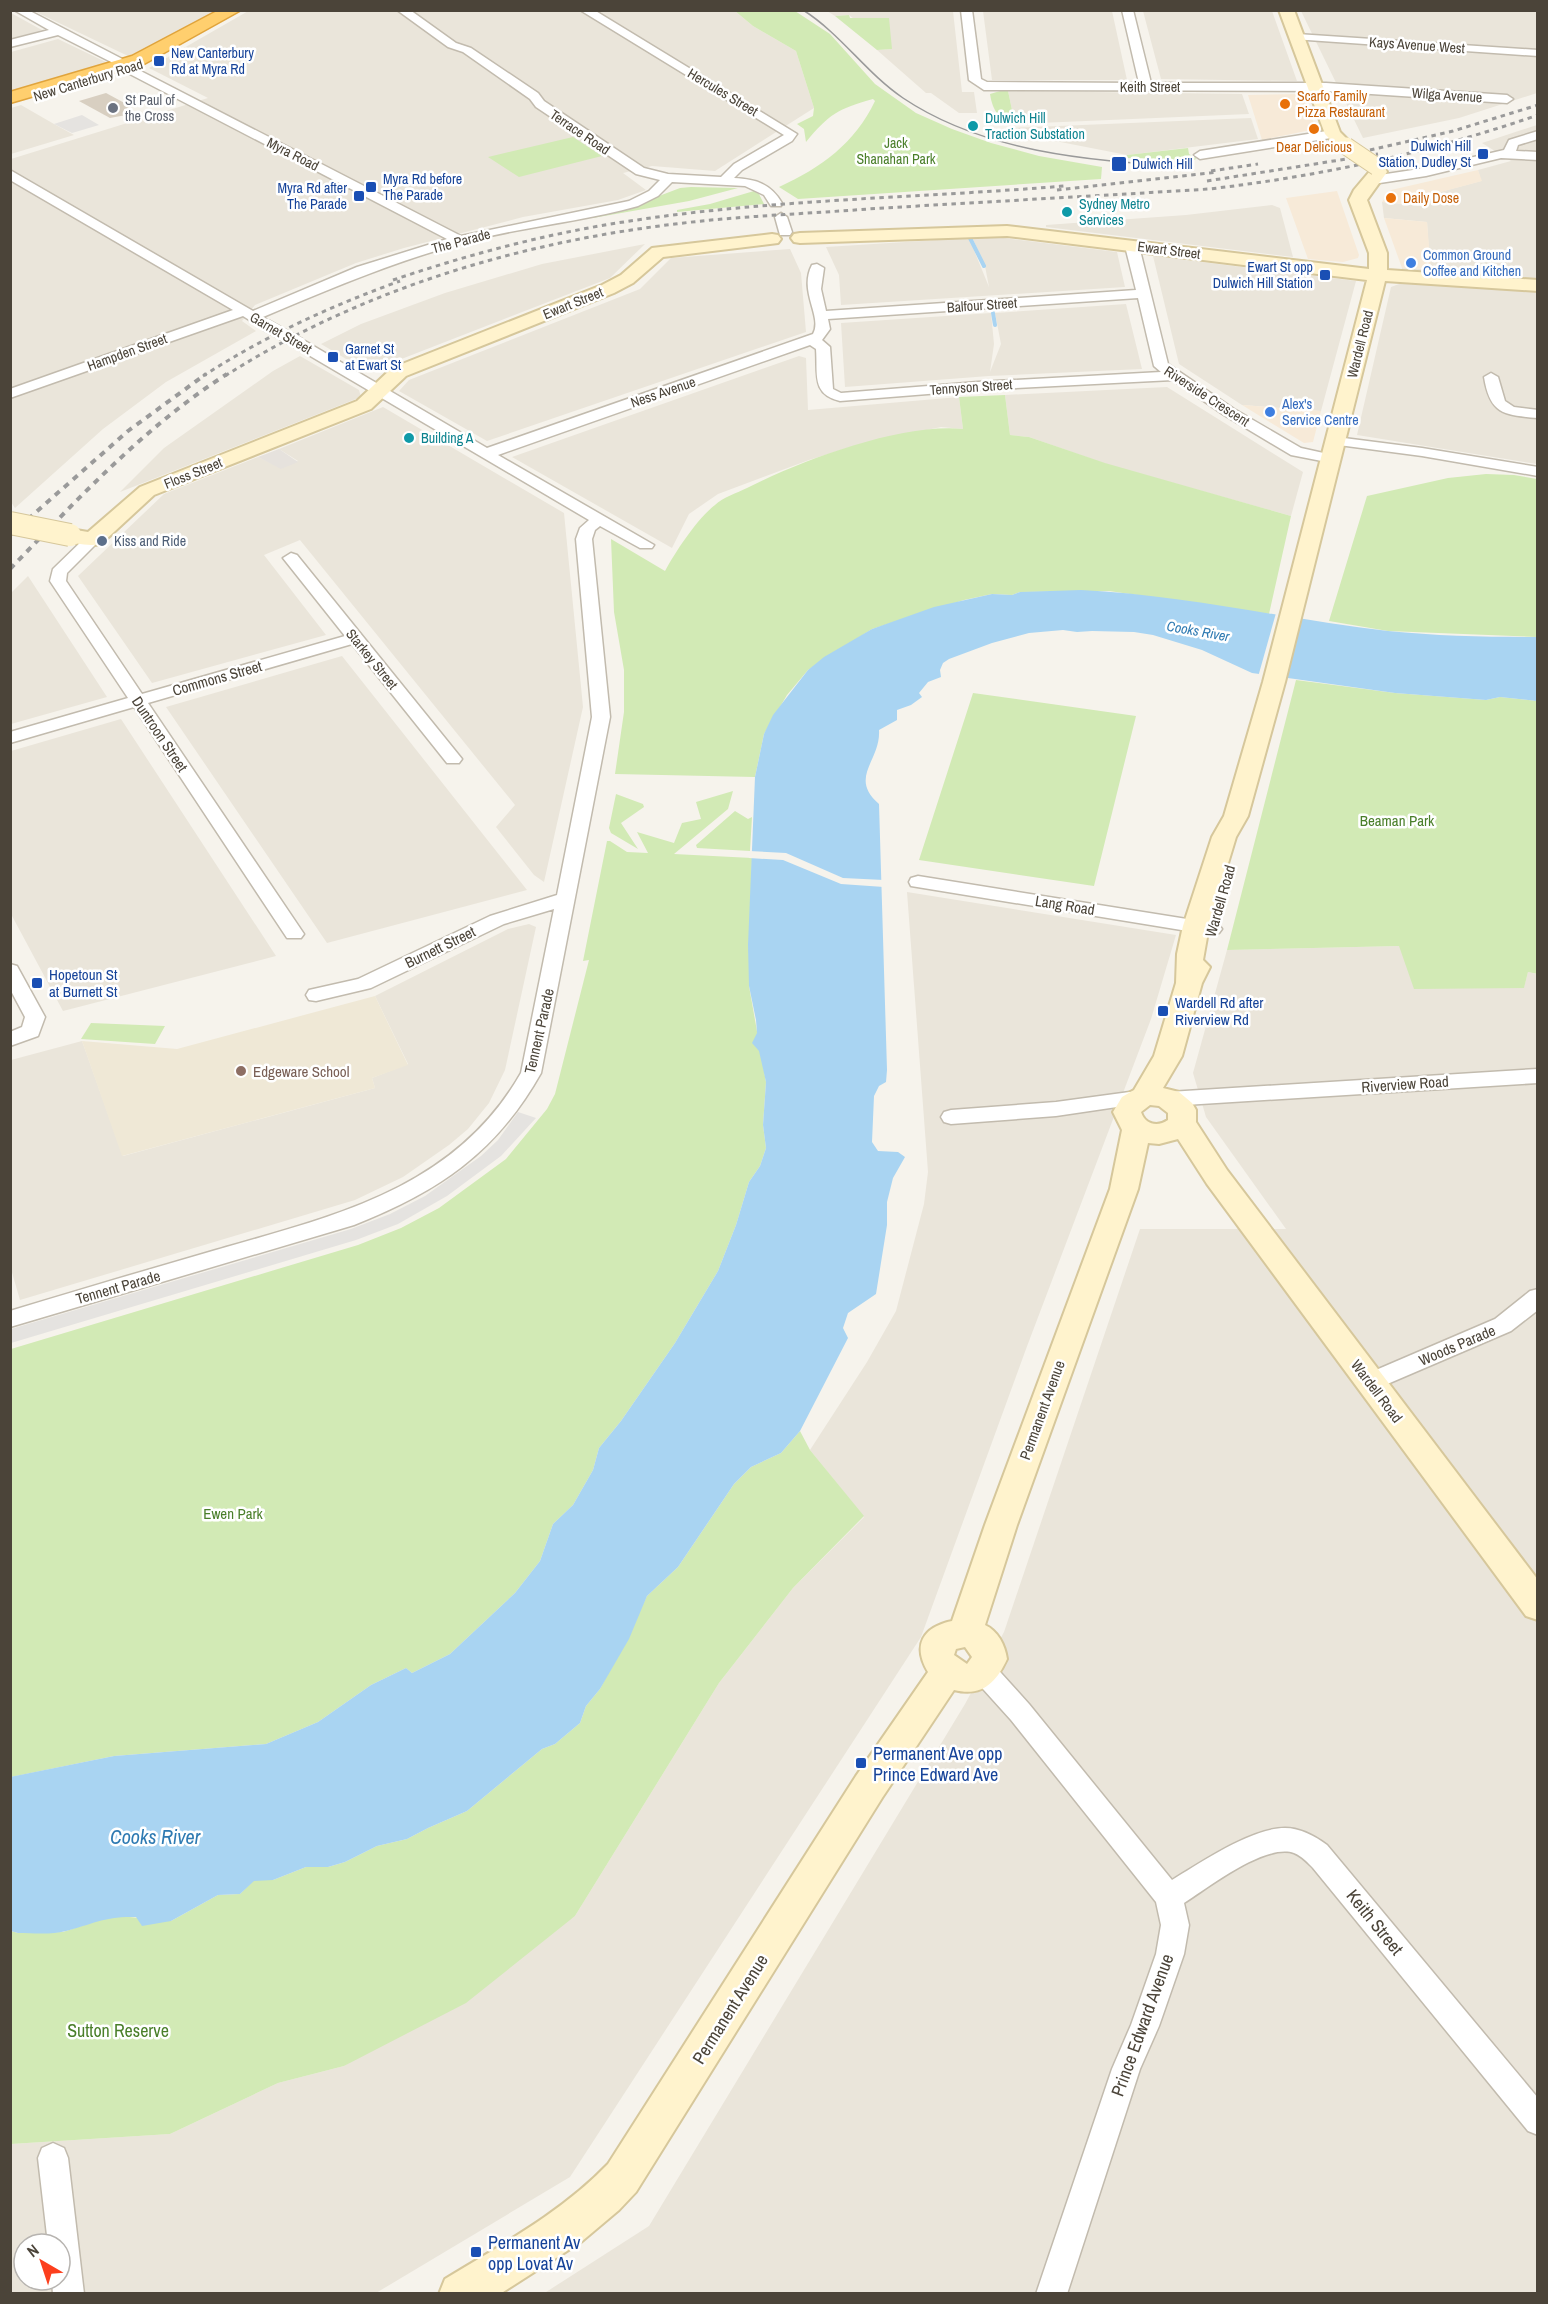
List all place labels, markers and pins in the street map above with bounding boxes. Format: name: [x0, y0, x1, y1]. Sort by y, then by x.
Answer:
place label: New Canterbury Rd at Myra Rd: [171, 44, 254, 78]
marker: New Canterbury Rd at Myra Rd: [152, 54, 166, 68]
place label: Scarfo Family Pizza Restaurant: [1297, 87, 1385, 121]
place label: St Paul of the Cross: [125, 91, 176, 125]
marker: Scarfo Family Pizza Restaurant: [1278, 97, 1292, 111]
marker: St Paul of the Cross: [106, 101, 120, 115]
place label: Dulwich Hill Traction Substation: [985, 109, 1085, 143]
marker: Dulwich Hill Traction Substation: [966, 119, 980, 133]
marker: Dear Delicious: [1307, 122, 1321, 136]
place label: Dulwich Hill Station, Dudley St: [1378, 137, 1471, 171]
place label: Dear Delicious: [1276, 138, 1352, 156]
marker: Dulwich Hill Station, Dudley St: [1476, 147, 1490, 161]
marker: Dulwich Hill: [1110, 155, 1128, 173]
place label: Dulwich Hill: [1132, 155, 1193, 173]
place label: Myra Rd before The Parade: [383, 170, 462, 204]
place label: Myra Rd after The Parade: [277, 179, 347, 213]
marker: Myra Rd before The Parade: [364, 180, 378, 194]
marker: Myra Rd after The Parade: [352, 189, 366, 203]
place label: Daily Dose: [1403, 189, 1459, 207]
marker: Daily Dose: [1384, 191, 1398, 205]
place label: Sydney Metro Services: [1079, 195, 1150, 229]
marker: Sydney Metro Services: [1060, 205, 1074, 219]
place label: Common Ground Coffee and Kitchen: [1423, 246, 1521, 280]
marker: Common Ground Coffee and Kitchen: [1404, 256, 1418, 270]
place label: Ewart St opp Dulwich Hill Station: [1213, 258, 1313, 292]
marker: Ewart St opp Dulwich Hill Station: [1318, 268, 1332, 282]
place label: Garnet St at Ewart St: [345, 340, 401, 374]
marker: Garnet St at Ewart St: [326, 350, 340, 364]
place label: Alex's Service Centre: [1281, 395, 1359, 429]
marker: Alex's Service Centre: [1263, 405, 1277, 419]
place label: Building A: [421, 429, 474, 447]
marker: Building A: [402, 431, 416, 445]
place label: Kiss and Ride: [114, 532, 186, 550]
marker: Kiss and Ride: [95, 534, 109, 548]
place label: Hopetoun St at Burnett St: [49, 964, 118, 1002]
marker: Hopetoun St at Burnett St: [30, 976, 44, 990]
place label: Wardell Rd after Riverview Rd: [1175, 992, 1263, 1030]
marker: Wardell Rd after Riverview Rd: [1156, 1004, 1170, 1018]
place label: Edgeware School: [253, 1061, 349, 1082]
marker: Edgeware School: [234, 1064, 248, 1078]
place label: Permanent Ave opp Prince Edward Ave: [873, 1741, 1002, 1787]
marker: Permanent Ave opp Prince Edward Ave: [854, 1756, 868, 1770]
place label: Permanent Av opp Lovat Av: [488, 2230, 581, 2276]
marker: Permanent Av opp Lovat Av: [469, 2245, 483, 2259]

